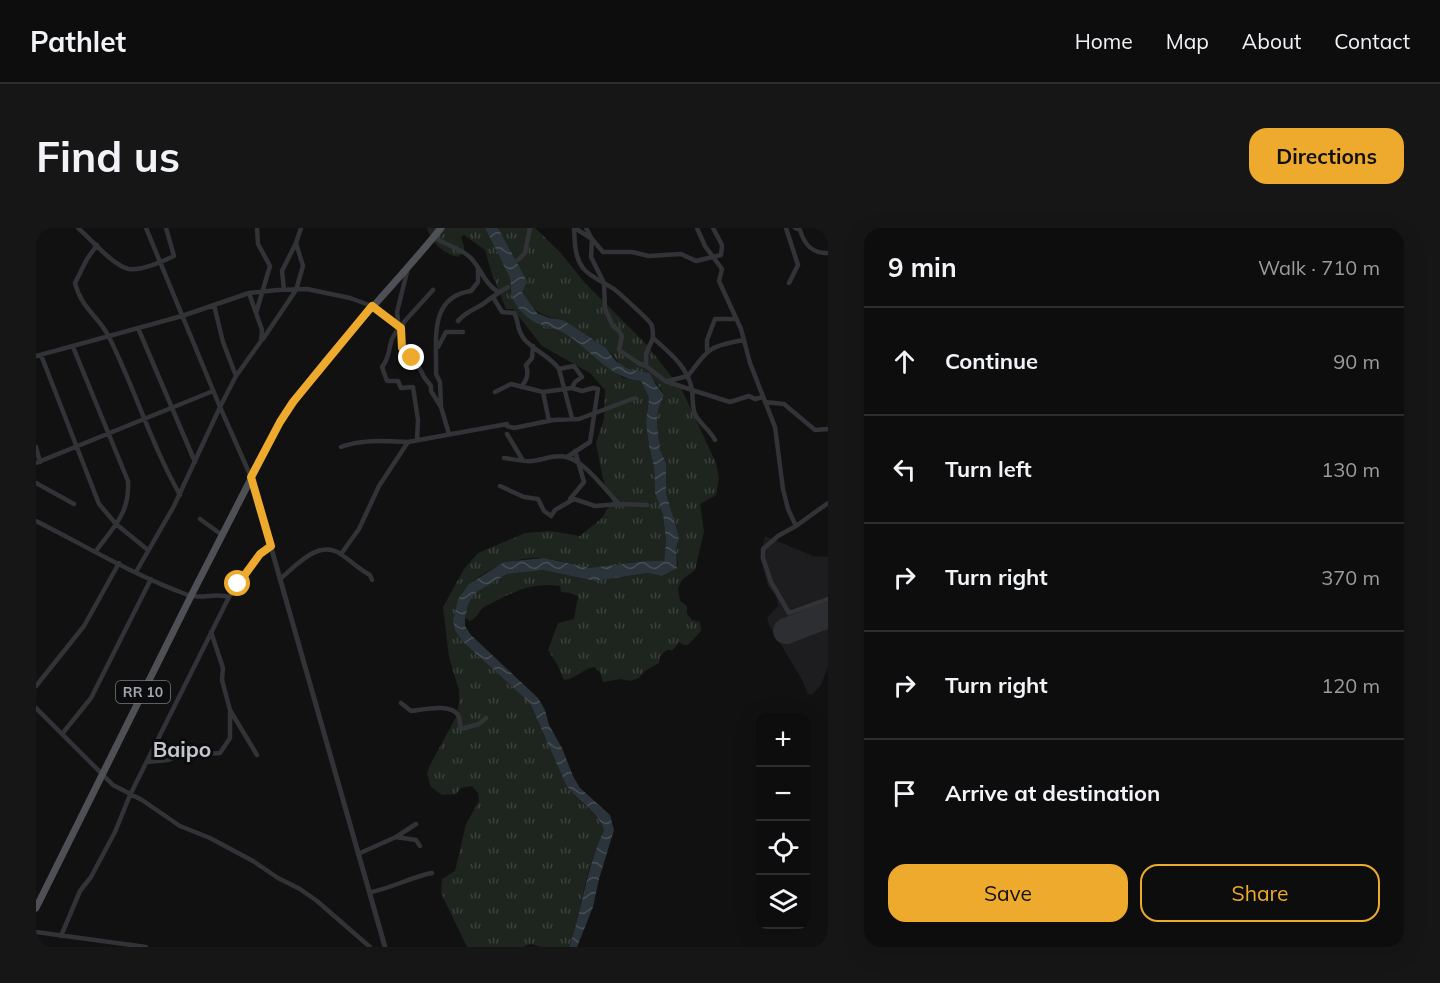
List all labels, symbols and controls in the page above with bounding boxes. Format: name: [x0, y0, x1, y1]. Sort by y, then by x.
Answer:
text: Pathlet: [30, 24, 126, 59]
text: Home: [1075, 28, 1133, 54]
text: Map: [1166, 28, 1209, 54]
text: About: [1242, 28, 1301, 54]
text: Contact: [1334, 28, 1410, 54]
button: Directions: [1249, 128, 1404, 184]
text: Find us: [36, 130, 180, 183]
text: 9 min: [888, 251, 957, 284]
text: Walk · 710 m: [1258, 255, 1380, 280]
route end: [398, 344, 424, 370]
icon: ahead: [888, 345, 921, 378]
text: Continue: [945, 347, 1038, 375]
text: 90 m: [1333, 349, 1380, 374]
icon: left: [888, 453, 921, 486]
text: Turn left: [945, 455, 1032, 483]
text: 130 m: [1321, 457, 1380, 482]
icon: right: [888, 561, 921, 594]
text: Turn right: [945, 563, 1048, 591]
text: 370 m: [1321, 565, 1380, 590]
route start: [224, 570, 250, 596]
icon: right: [888, 669, 921, 702]
text: Turn right: [945, 671, 1048, 699]
text: 120 m: [1321, 673, 1380, 698]
road number: RR 10: [116, 681, 170, 703]
map controls: [756, 713, 810, 929]
button: +: [756, 713, 810, 767]
district label: Baipo: [153, 736, 211, 762]
button: −: [756, 767, 810, 821]
icon: arrive: [888, 777, 921, 810]
text: Arrive at destination: [945, 779, 1160, 807]
button: locate: [756, 821, 810, 875]
button: Save: [888, 864, 1128, 922]
button: Share: [1140, 864, 1380, 922]
button: layers: [756, 875, 810, 929]

